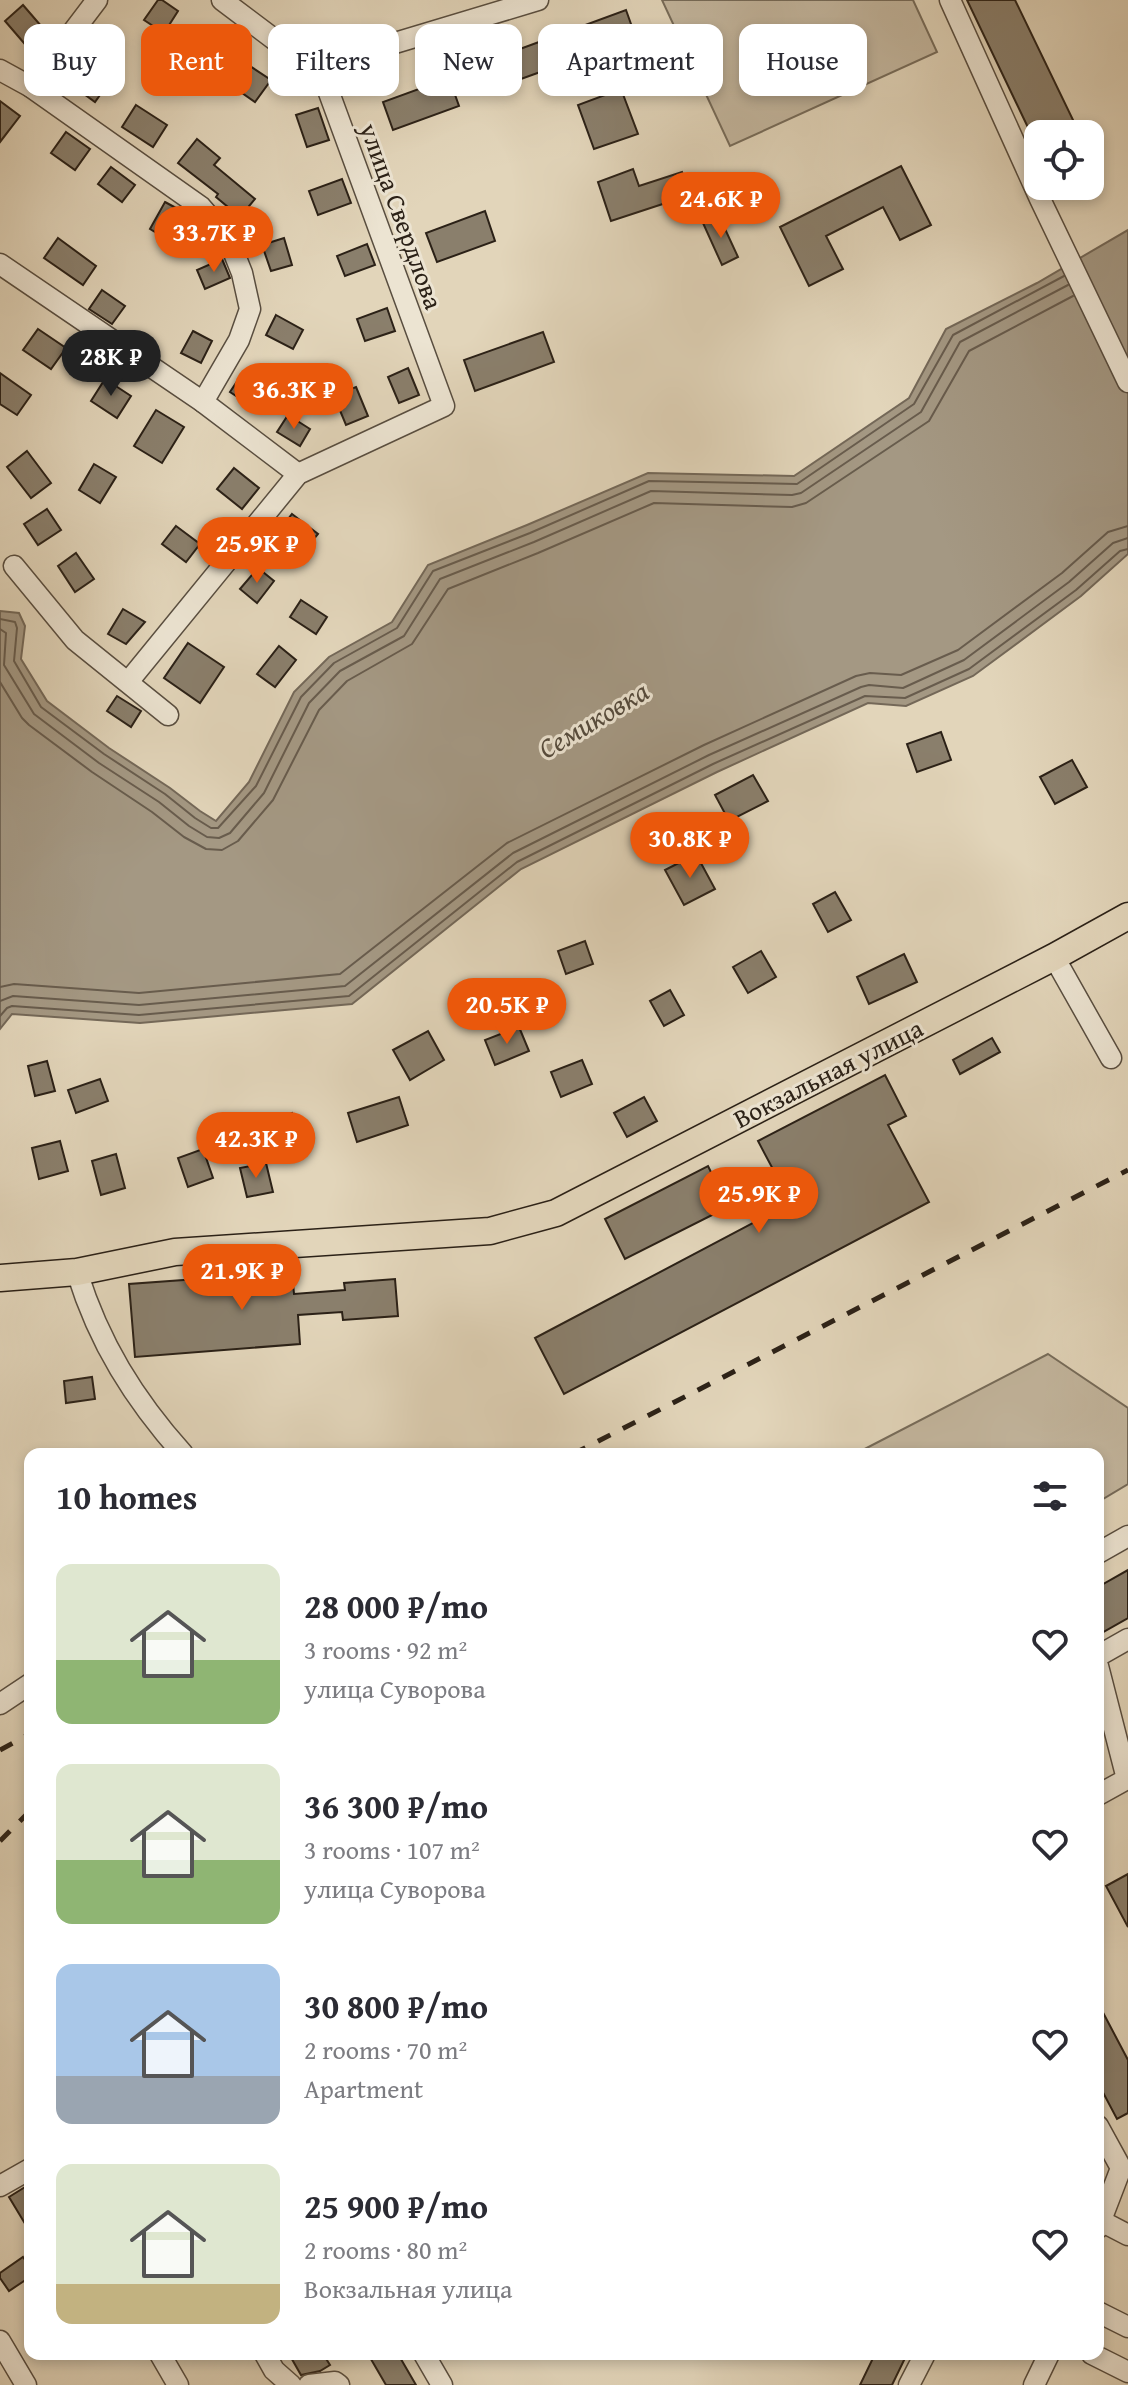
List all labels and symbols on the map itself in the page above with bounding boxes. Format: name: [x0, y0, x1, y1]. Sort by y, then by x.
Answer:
street label: улица Свердлова: [350, 116, 454, 315]
pin: 24.6K ₽: [647, 172, 795, 240]
pin: 33.7K ₽: [140, 206, 288, 274]
pin: 28K ₽: [55, 330, 167, 398]
pin: 36.3K ₽: [220, 363, 368, 431]
pin: 25.9K ₽: [183, 517, 331, 585]
water label: Семиковка: [530, 670, 656, 768]
pin: 30.8K ₽: [616, 812, 764, 880]
pin: 20.5K ₽: [433, 978, 581, 1046]
street label: Вокзальная улица: [726, 1008, 930, 1138]
pin: 42.3K ₽: [182, 1112, 330, 1180]
pin: 25.9K ₽: [685, 1167, 833, 1235]
pin: 21.9K ₽: [168, 1244, 316, 1312]

